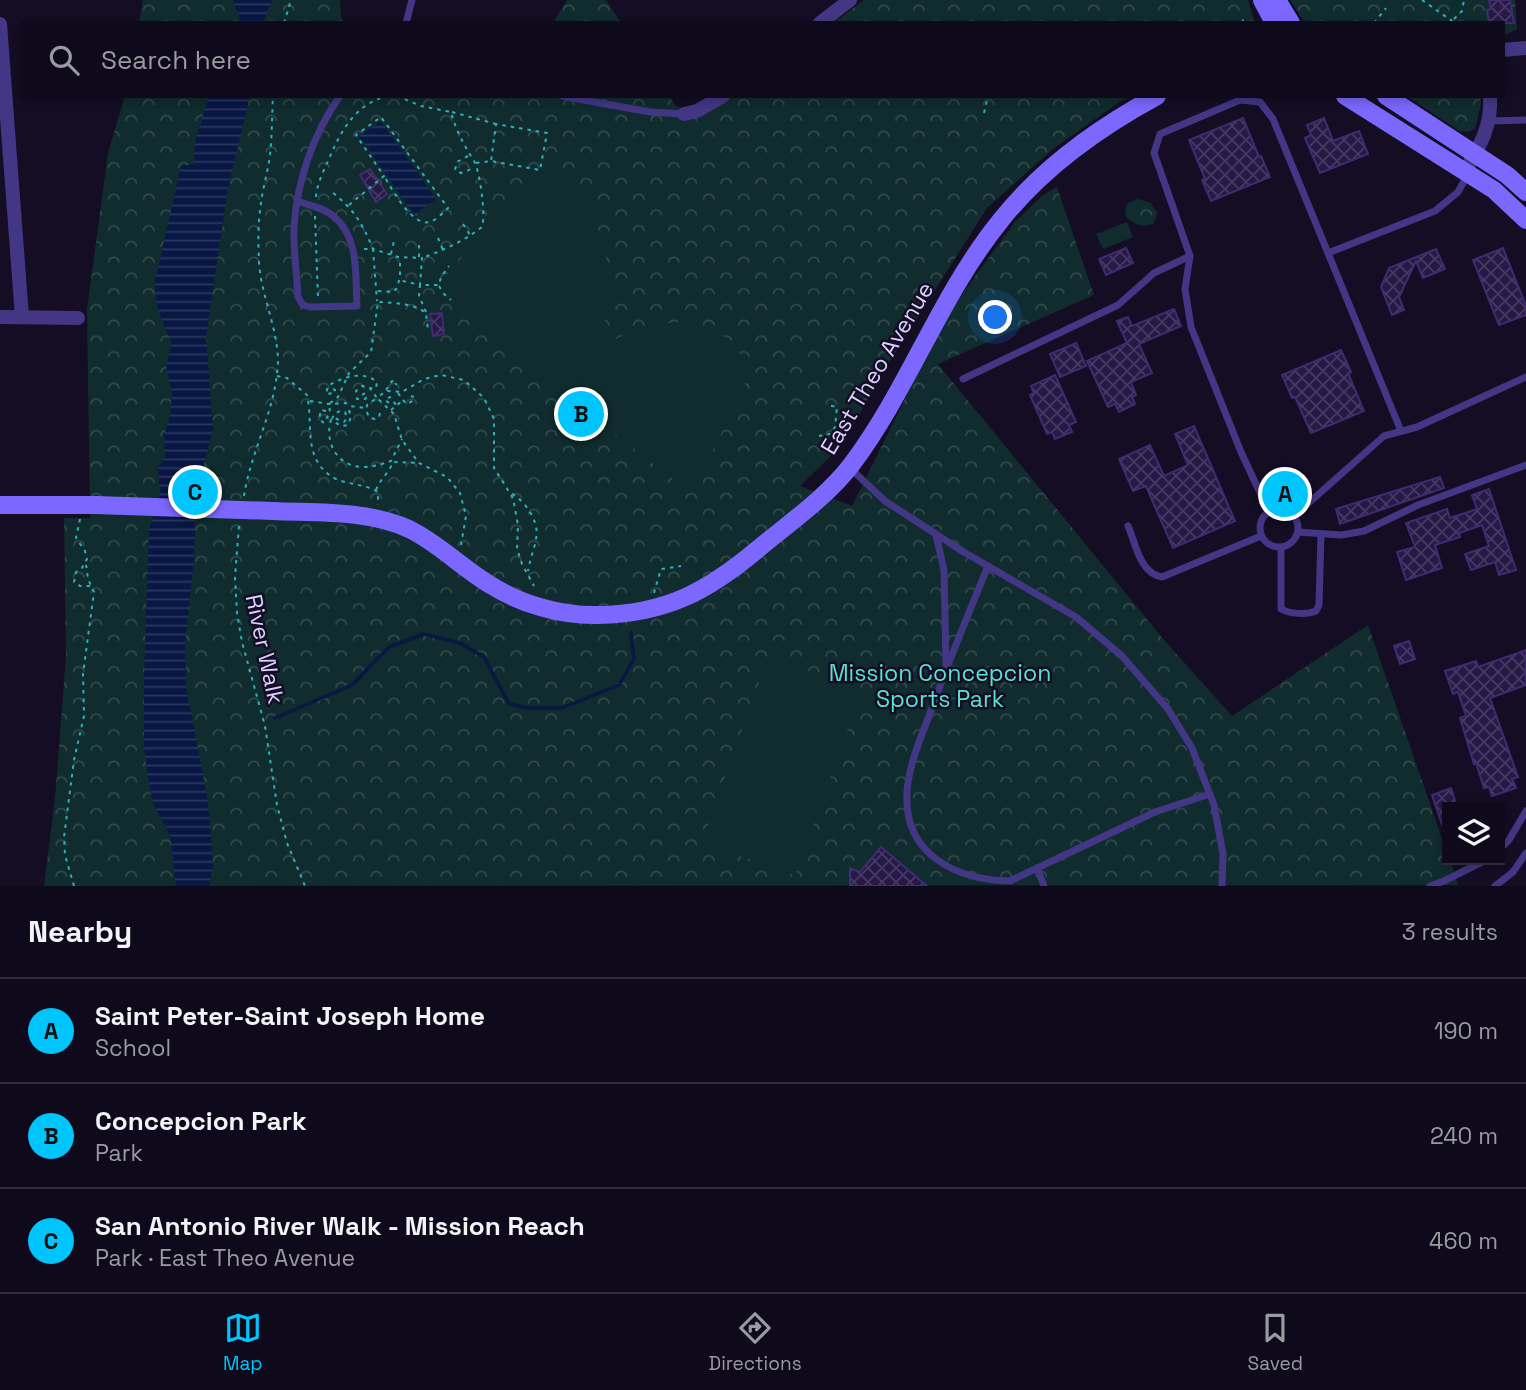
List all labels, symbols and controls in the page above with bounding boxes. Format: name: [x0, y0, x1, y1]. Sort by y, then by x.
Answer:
search box: [21, 21, 1505, 98]
icon: search: [45, 41, 83, 79]
text: Search here: [101, 43, 251, 77]
street label: East Theo Avenue: [814, 276, 940, 460]
your location: [978, 300, 1012, 334]
pin: B: [558, 388, 604, 440]
pin: C: [172, 466, 218, 518]
pin: A: [1262, 468, 1308, 520]
street label: River Walk: [239, 591, 291, 707]
park label: Mission Concepcion Sports Park: [829, 658, 1051, 714]
map controls: [1442, 802, 1505, 865]
button: layers: [1442, 802, 1505, 865]
text: Nearby: [28, 912, 132, 951]
text: 3 results: [1402, 917, 1498, 947]
text: Saint Peter-Saint Joseph Home: [95, 999, 485, 1033]
text: A: [44, 1016, 58, 1046]
text: 190 m: [1434, 1016, 1498, 1046]
text: School: [95, 1033, 171, 1063]
text: Concepcion Park: [95, 1104, 307, 1138]
text: B: [43, 1121, 59, 1151]
text: 240 m: [1430, 1121, 1498, 1151]
text: Park: [95, 1138, 143, 1168]
text: San Antonio River Walk - Mission Reach: [95, 1209, 585, 1243]
text: C: [44, 1226, 58, 1256]
text: 460 m: [1429, 1226, 1498, 1256]
text: Park · East Theo Avenue: [95, 1243, 355, 1273]
tab: Map: [223, 1309, 263, 1376]
tab: Directions: [709, 1309, 802, 1376]
tab: Saved: [1248, 1309, 1303, 1376]

